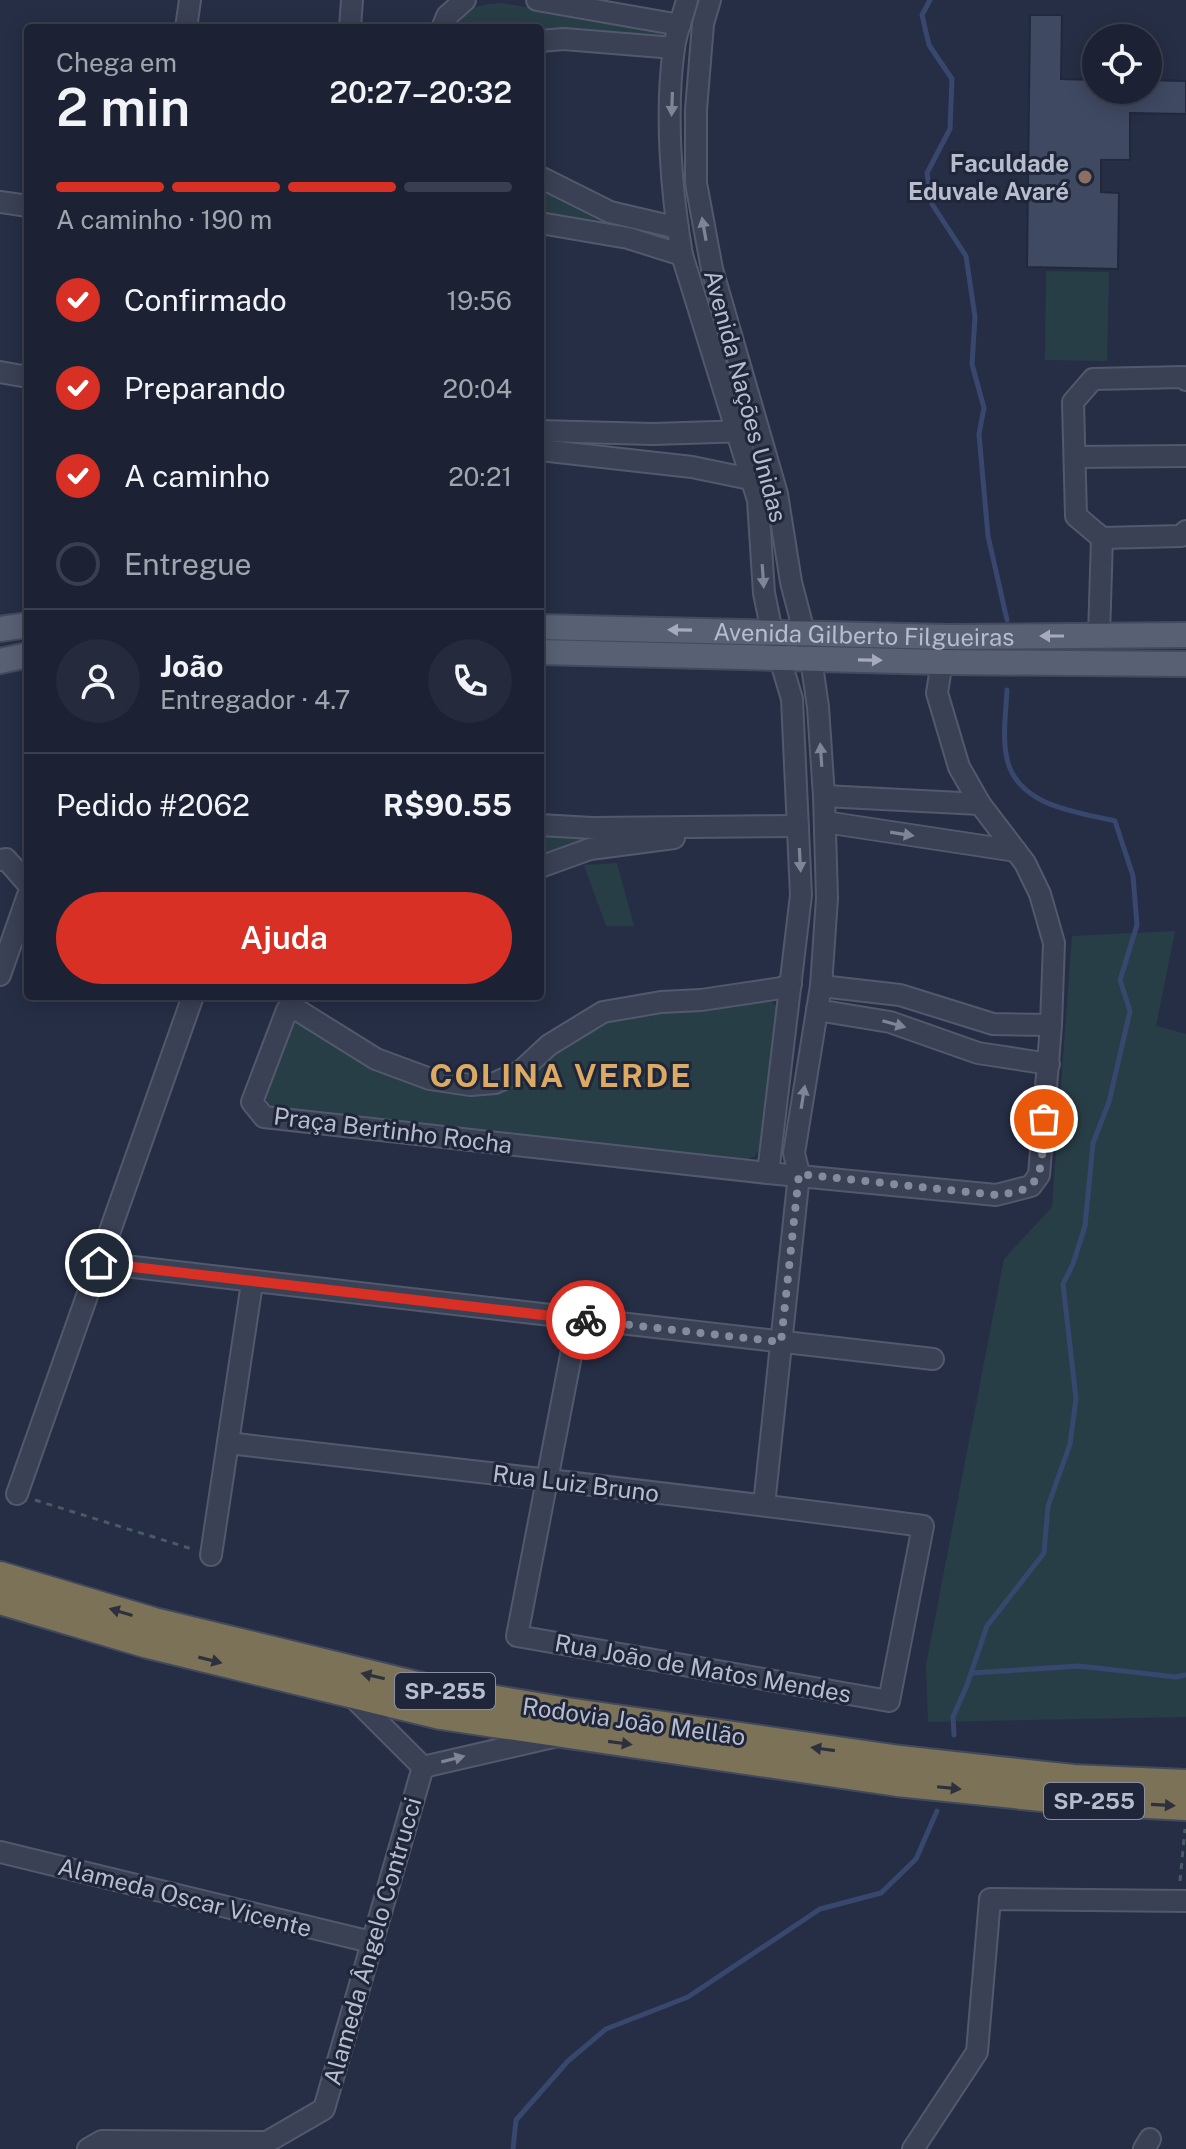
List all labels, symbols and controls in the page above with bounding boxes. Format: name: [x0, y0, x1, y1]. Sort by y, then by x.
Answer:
map controls: [1082, 24, 1162, 104]
button: locate: [1082, 24, 1162, 104]
text: Chega em: [56, 47, 177, 78]
text: 20:27–20:32: [329, 74, 512, 110]
text: 2 min: [56, 77, 190, 138]
one-way arrow: [665, 92, 678, 117]
place label: Faculdade Eduvale Avaré: [908, 149, 1069, 205]
marker: Faculdade Eduvale Avaré: [1076, 168, 1094, 186]
text: A caminho · 190 m: [56, 204, 272, 235]
one-way arrow: [698, 217, 710, 242]
street label: Avenida Nações Unidas: [699, 267, 793, 525]
icon: check: [56, 278, 100, 322]
text: Confirmado: [124, 282, 287, 318]
text: 19:56: [446, 285, 512, 316]
icon: check: [56, 366, 100, 410]
text: Preparando: [124, 370, 286, 406]
text: 20:04: [443, 373, 512, 404]
icon: check: [56, 454, 100, 498]
text: A caminho: [124, 458, 270, 494]
text: 20:21: [448, 461, 512, 492]
text: Entregue: [124, 546, 252, 582]
one-way arrow: [757, 564, 770, 589]
street label: Avenida Gilberto Filgueiras: [713, 617, 1014, 651]
one-way arrow: [667, 624, 692, 636]
one-way arrow: [1039, 630, 1064, 642]
button: person: [56, 639, 140, 723]
button: phone: [428, 639, 512, 723]
text: João: [160, 648, 224, 684]
one-way arrow: [858, 654, 883, 666]
text: Entregador · 4.7: [160, 684, 350, 715]
one-way arrow: [814, 742, 827, 767]
text: Pedido #2062: [56, 787, 250, 823]
text: R$90.55: [383, 787, 512, 823]
one-way arrow: [890, 828, 915, 841]
one-way arrow: [793, 848, 806, 873]
button: Ajuda: [56, 892, 512, 984]
one-way arrow: [881, 1019, 906, 1031]
district label: COLINA VERDE: [429, 1057, 693, 1094]
one-way arrow: [797, 1084, 810, 1109]
pin: [1010, 1085, 1078, 1153]
icon: bag: [1022, 1097, 1066, 1141]
street label: Praça Bertinho Rocha: [272, 1101, 514, 1159]
pin: [65, 1229, 133, 1297]
icon: home: [77, 1241, 121, 1285]
courier: [546, 1280, 626, 1360]
icon: bike: [564, 1298, 608, 1342]
street label: Rua Luiz Bruno: [491, 1459, 661, 1507]
one-way arrow: [109, 1605, 133, 1618]
street label: Rua João de Matos Mendes: [553, 1628, 853, 1708]
one-way arrow: [197, 1654, 222, 1666]
one-way arrow: [360, 1669, 385, 1681]
road number: SP-255: [395, 1673, 495, 1709]
street label: Rodovia João Mellão: [521, 1691, 747, 1751]
one-way arrow: [608, 1737, 633, 1750]
one-way arrow: [810, 1742, 835, 1755]
one-way arrow: [441, 1752, 466, 1765]
one-way arrow: [937, 1782, 962, 1795]
road number: SP-255: [1044, 1783, 1144, 1819]
street label: Alameda Ângelo Contrucci: [317, 1794, 427, 2088]
one-way arrow: [1151, 1799, 1176, 1812]
street label: Alameda Oscar Vicente: [55, 1852, 315, 1942]

